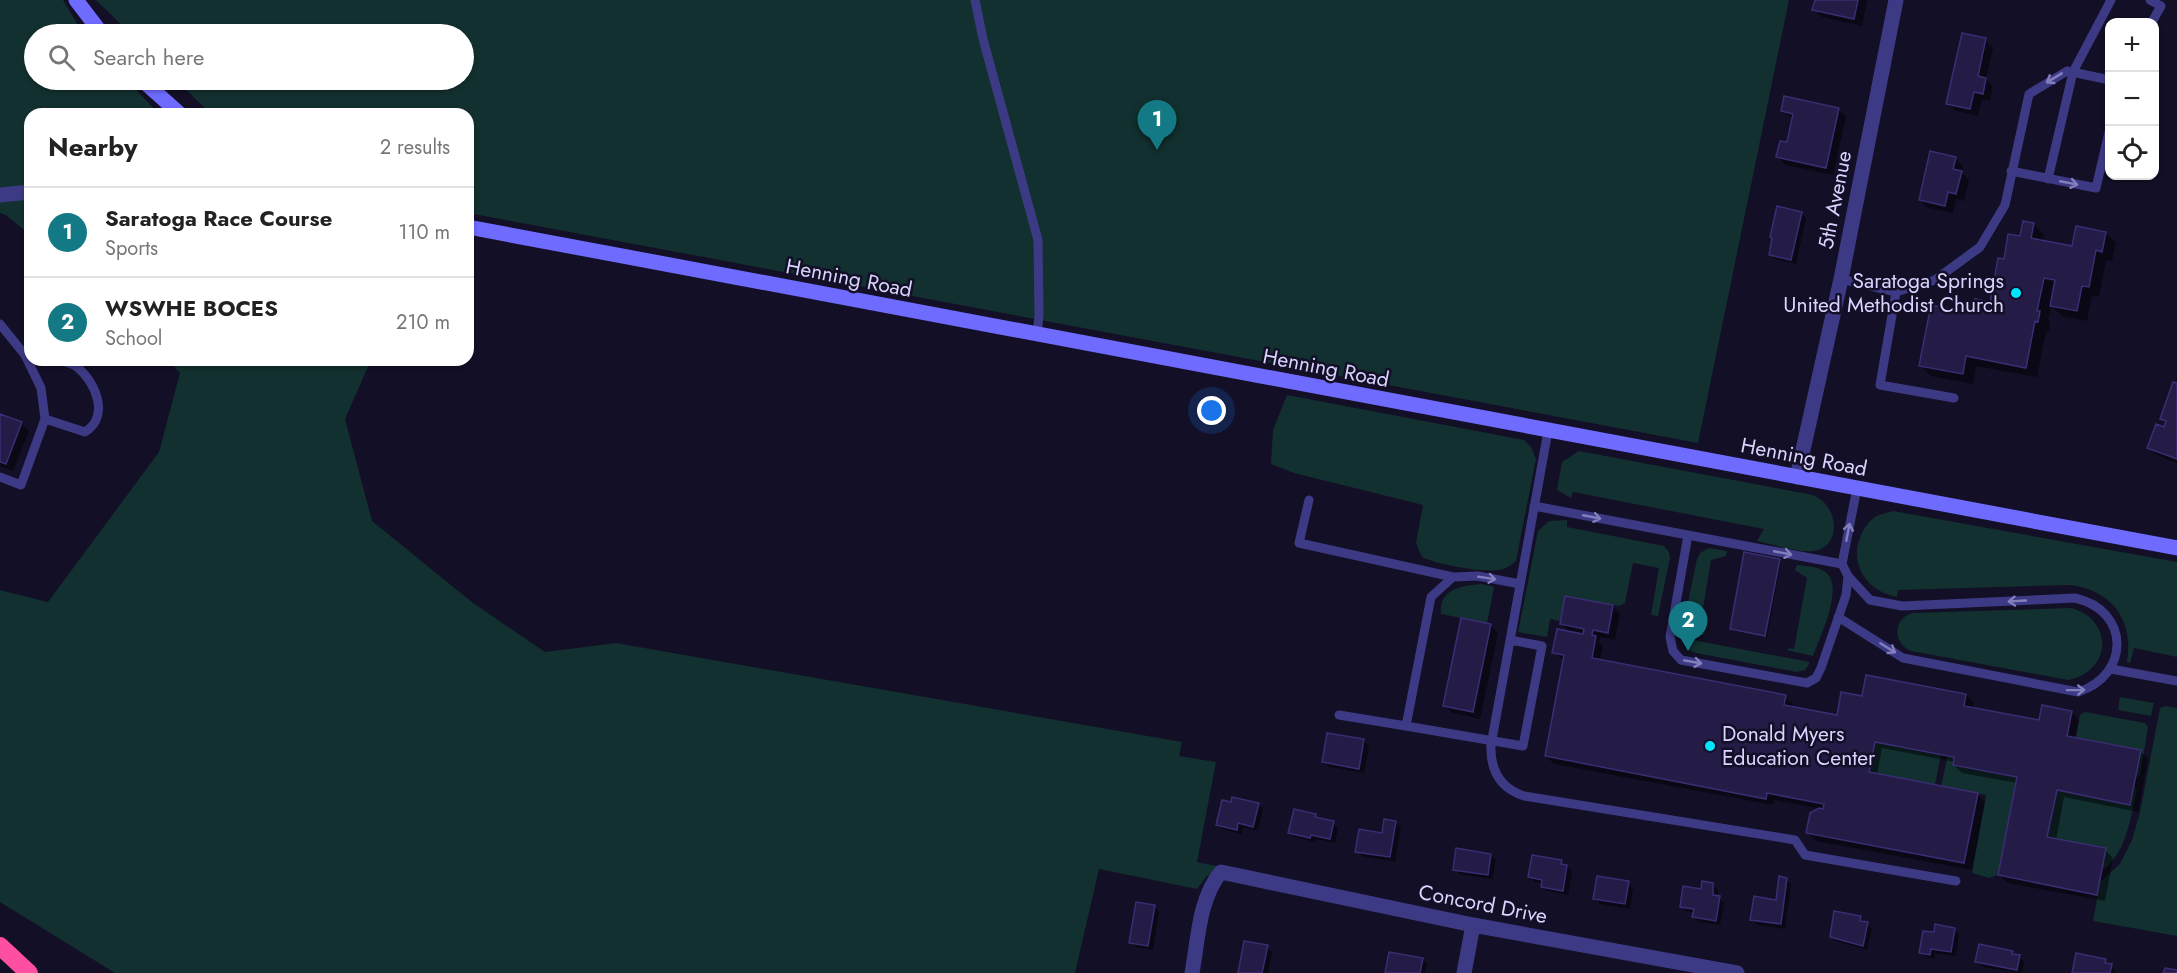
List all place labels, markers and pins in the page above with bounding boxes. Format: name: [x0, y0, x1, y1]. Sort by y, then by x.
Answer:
pin: 1: [1138, 100, 1176, 150]
place label: Saratoga Springs United Methodist Church: [1783, 266, 2004, 320]
marker: Saratoga Springs United Methodist Church: [2009, 286, 2023, 300]
pin: 2: [1668, 602, 1708, 651]
place label: Donald Myers Education Center: [1722, 719, 1876, 773]
marker: Donald Myers Education Center: [1703, 739, 1717, 753]

